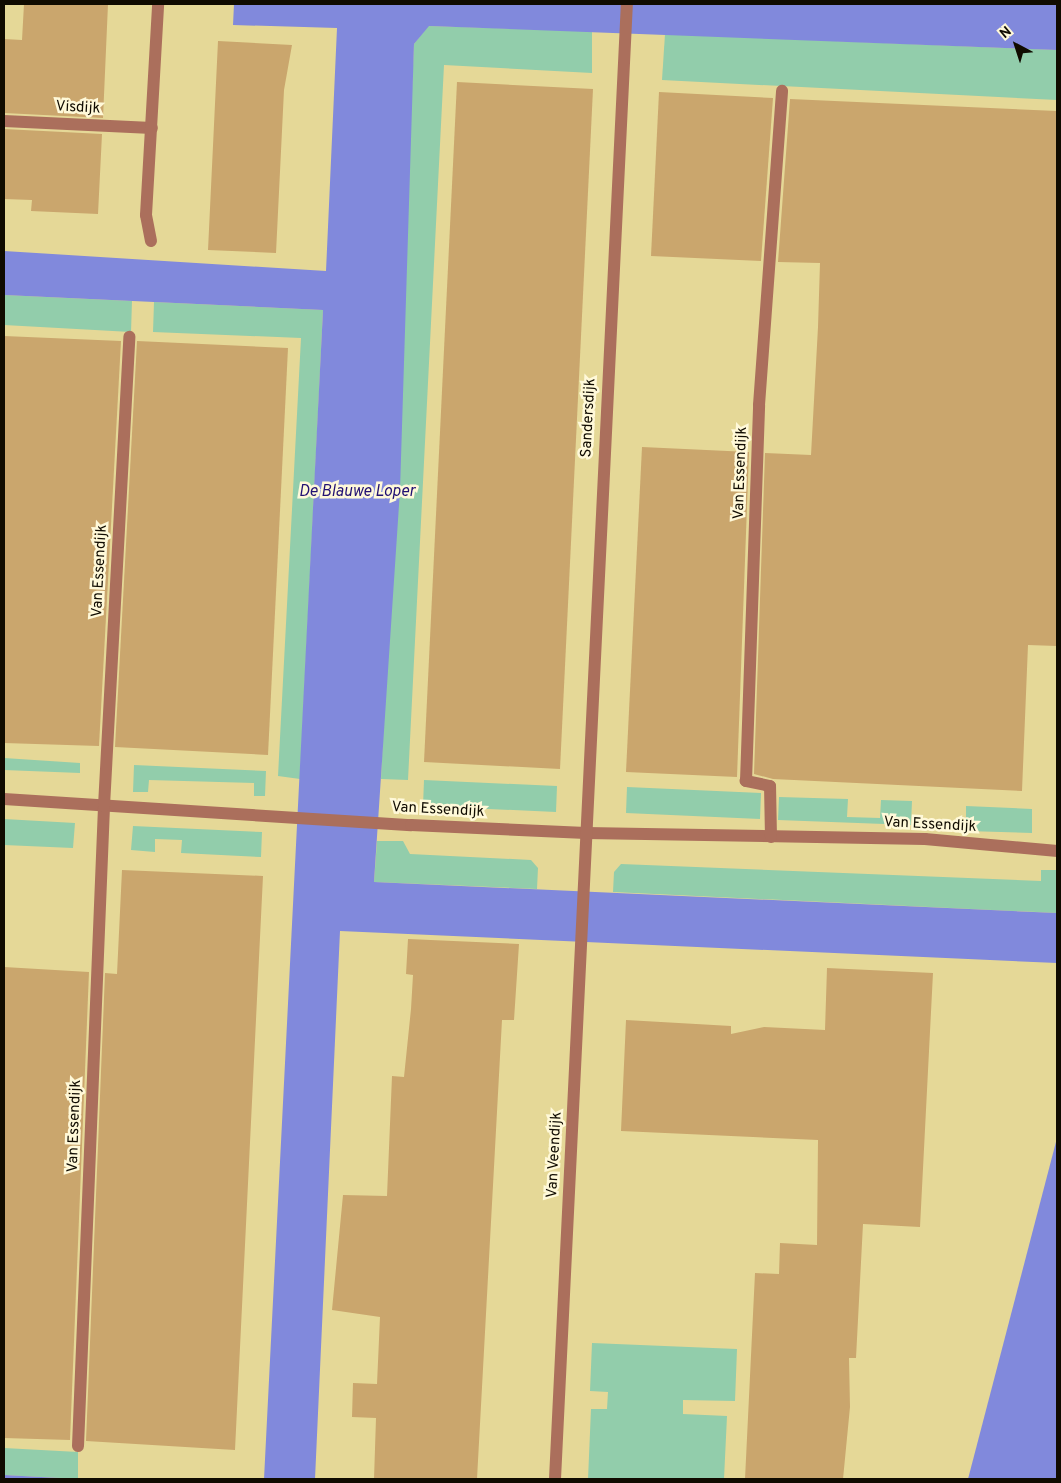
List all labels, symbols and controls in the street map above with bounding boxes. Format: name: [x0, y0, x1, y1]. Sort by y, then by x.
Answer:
north arrow: [991, 20, 1041, 70]
text: N: [997, 23, 1015, 43]
street label: Visdijk: [55, 98, 101, 118]
street label: Sandersdijk: [578, 378, 600, 458]
street label: Van Essendijk: [730, 426, 752, 520]
water label: De Blauwe Loper: [299, 482, 415, 502]
street label: Van Essendijk: [89, 524, 111, 618]
street label: Van Essendijk: [391, 799, 485, 821]
street label: Van Essendijk: [883, 814, 977, 836]
street label: Van Essendijk: [64, 1079, 86, 1173]
street label: Van Veendijk: [544, 1111, 566, 1199]

